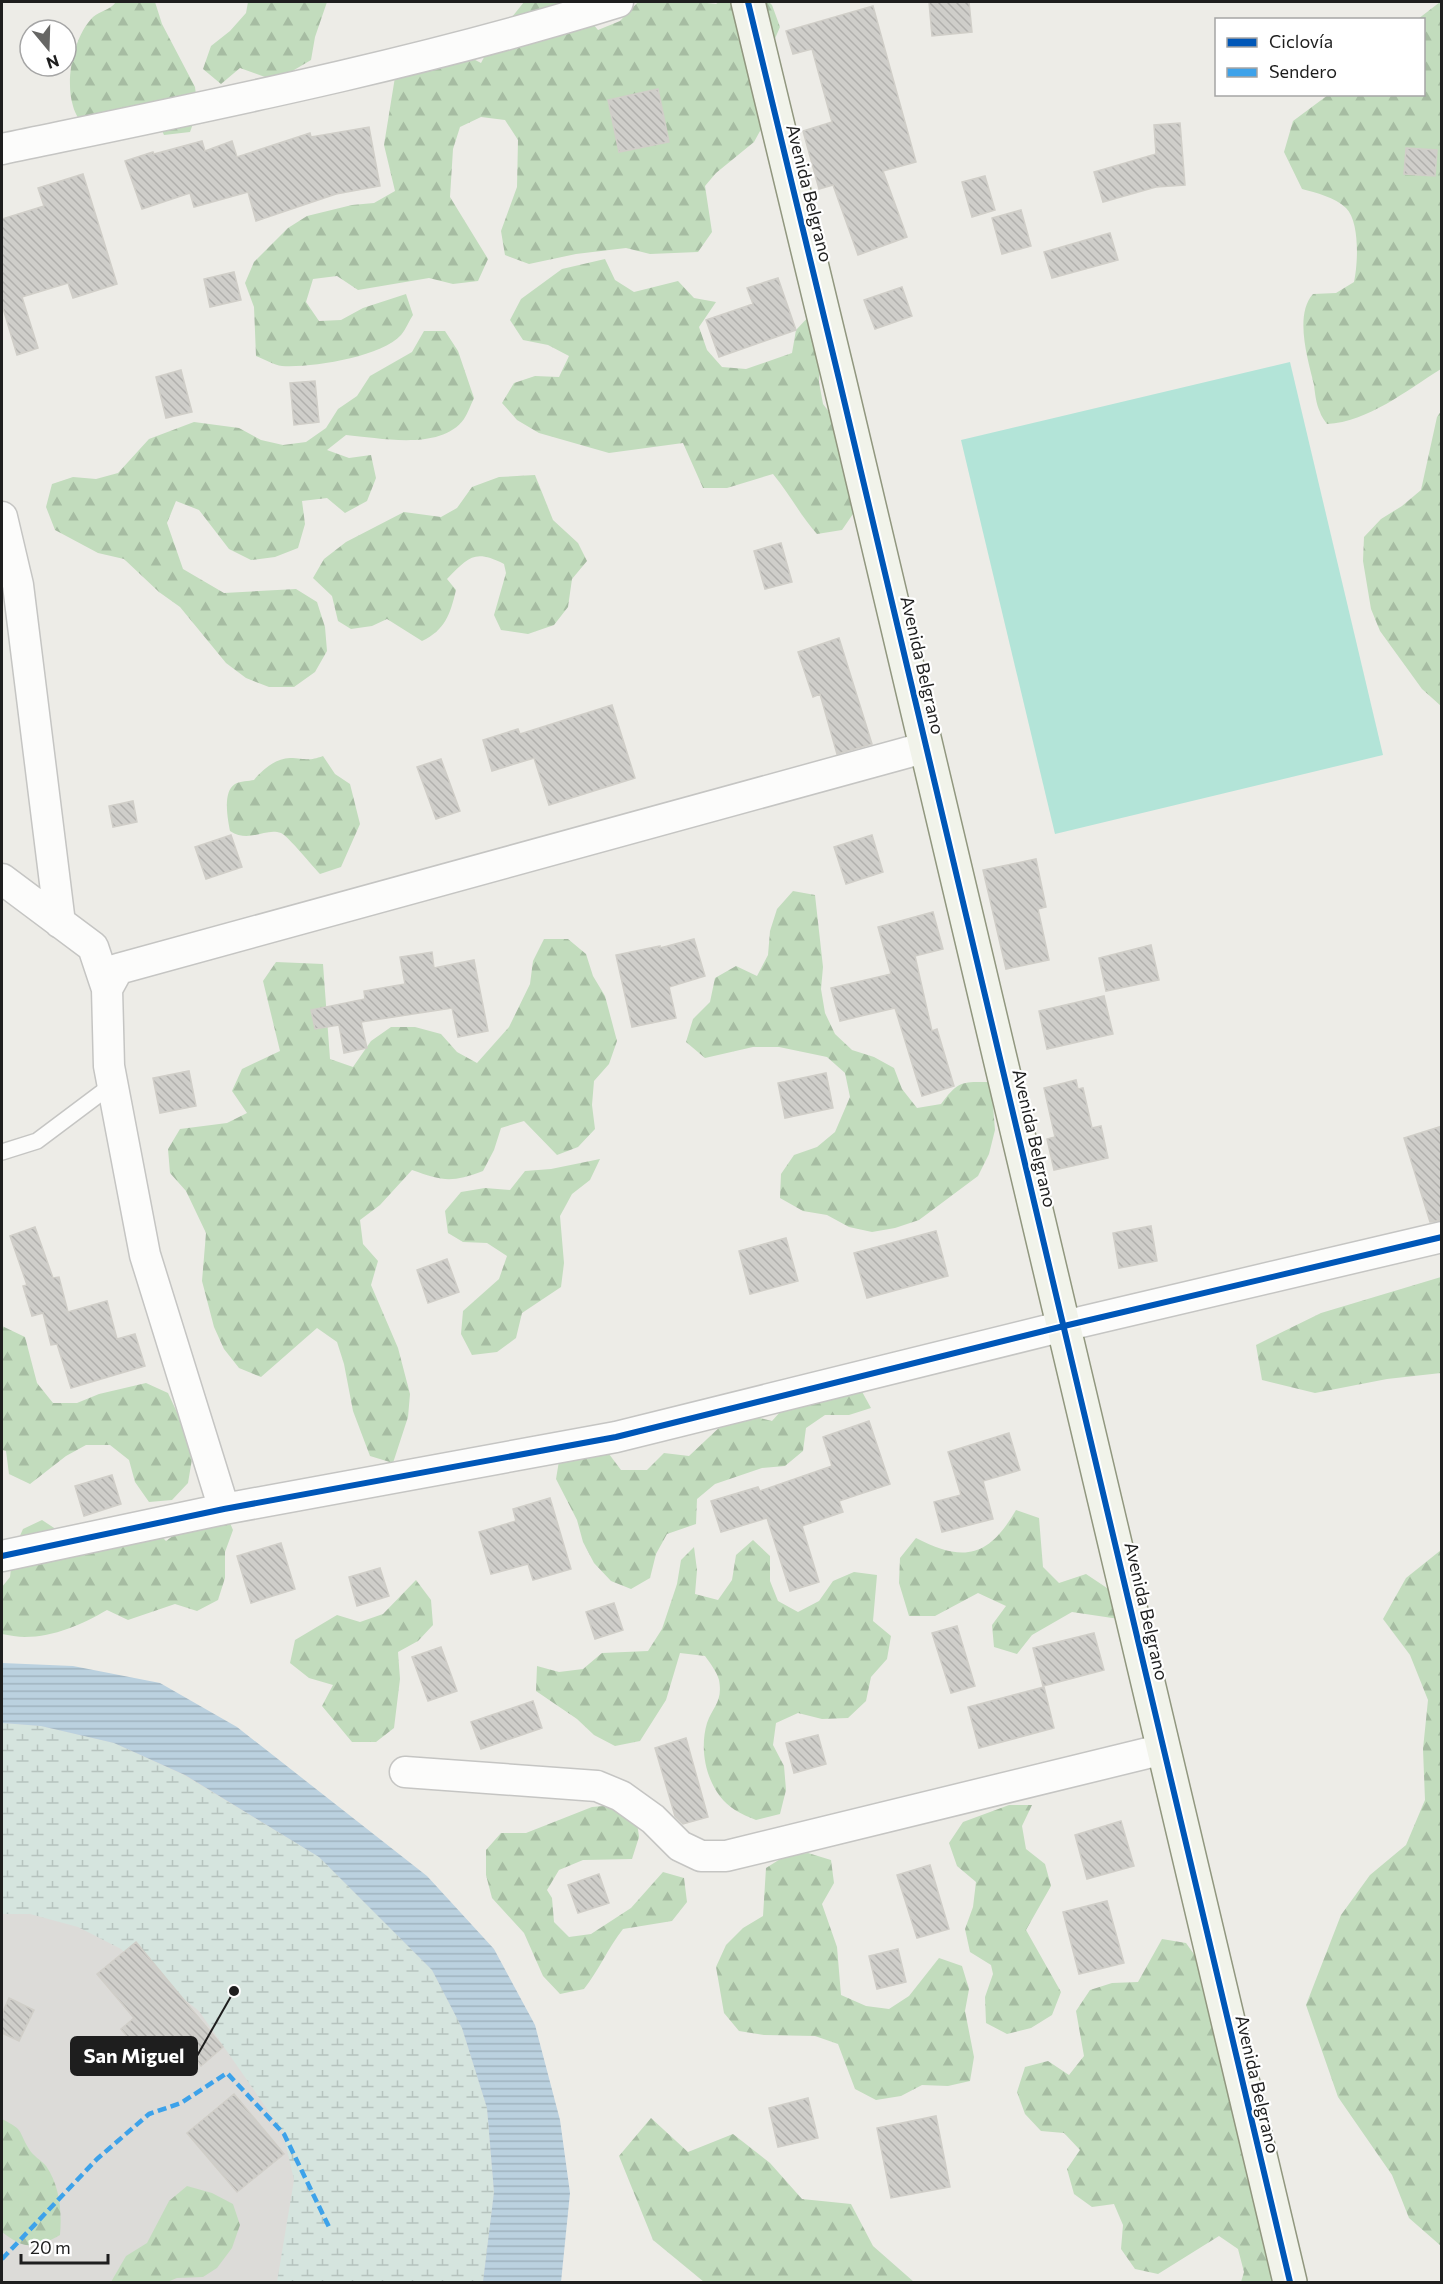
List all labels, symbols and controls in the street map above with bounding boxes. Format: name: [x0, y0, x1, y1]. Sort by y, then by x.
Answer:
north arrow: [18, 18, 78, 78]
legend: [1215, 18, 1425, 96]
text: Ciclovía: [1269, 30, 1333, 52]
text: N: [44, 52, 62, 74]
text: Sendero: [1269, 60, 1337, 82]
street label: Avenida Belgrano: [782, 122, 838, 264]
street label: Avenida Belgrano: [896, 594, 950, 736]
street label: Avenida Belgrano: [1008, 1067, 1062, 1209]
street label: Avenida Belgrano: [1120, 1540, 1174, 1682]
street label: Avenida Belgrano: [1231, 2013, 1285, 2155]
callout: San Miguel: [71, 2037, 197, 2075]
text: San Miguel: [83, 2043, 185, 2067]
scale bar: [21, 2227, 108, 2265]
text: 20 m: [30, 2236, 71, 2258]

